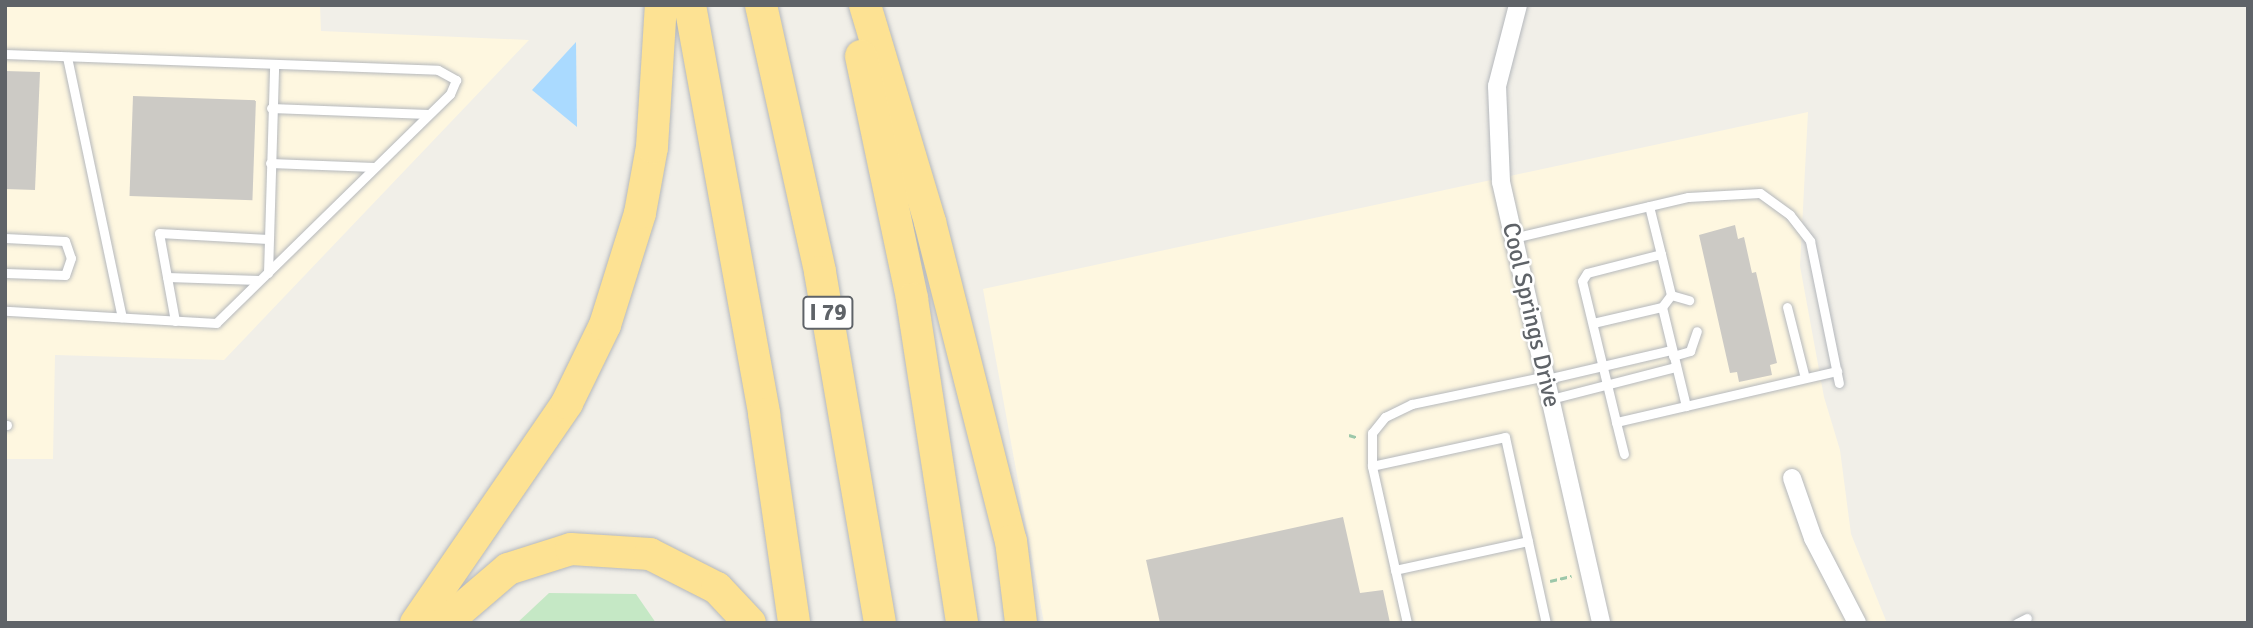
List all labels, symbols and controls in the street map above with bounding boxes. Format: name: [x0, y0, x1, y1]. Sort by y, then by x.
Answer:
street label: Cool Springs Drive: [1496, 220, 1566, 410]
road number: I 79: [802, 294, 854, 332]

